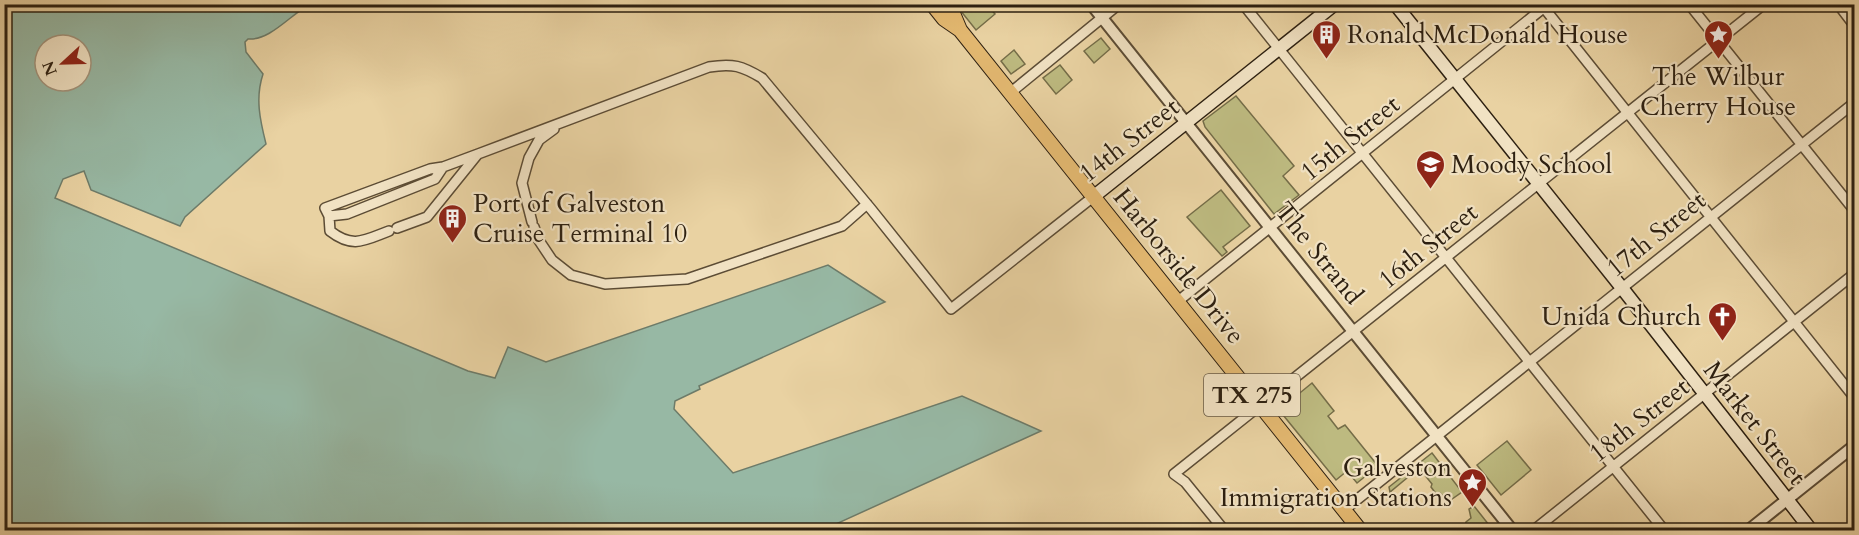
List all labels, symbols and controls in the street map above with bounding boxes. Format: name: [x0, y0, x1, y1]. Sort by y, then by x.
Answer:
place label: Ronald McDonald House: [1347, 17, 1628, 52]
building icon: Ronald McDonald House: [1310, 18, 1342, 60]
place icon: The Wilbur Cherry House: [1702, 18, 1734, 60]
north arrow: [33, 33, 93, 93]
text: N: [37, 58, 63, 79]
place label: The Wilbur Cherry House: [1640, 59, 1796, 124]
street label: 15th Street: [1293, 87, 1407, 189]
street label: 14th Street: [1071, 90, 1187, 190]
place label: Moody School: [1451, 147, 1612, 182]
school or university icon: Moody School: [1414, 148, 1446, 190]
street label: Harborside Drive: [1105, 181, 1253, 351]
street label: 17th Street: [1599, 183, 1713, 285]
place label: Port of Galveston Cruise Terminal 10: [473, 186, 687, 251]
street label: The Strand: [1267, 194, 1371, 312]
street label: 16th Street: [1371, 195, 1485, 297]
building icon: Port of Galveston Cruise Terminal 10: [436, 202, 468, 244]
place label: Unida Church: [1542, 299, 1701, 334]
church icon: Unida Church: [1706, 300, 1738, 342]
street label: Market Street: [1695, 354, 1815, 492]
street label: 18th Street: [1581, 370, 1697, 470]
road number: TX 275: [1204, 374, 1300, 416]
place label: Galveston Immigration Stations: [1220, 450, 1452, 515]
place icon: Galveston Immigration Stations: [1457, 466, 1489, 508]

